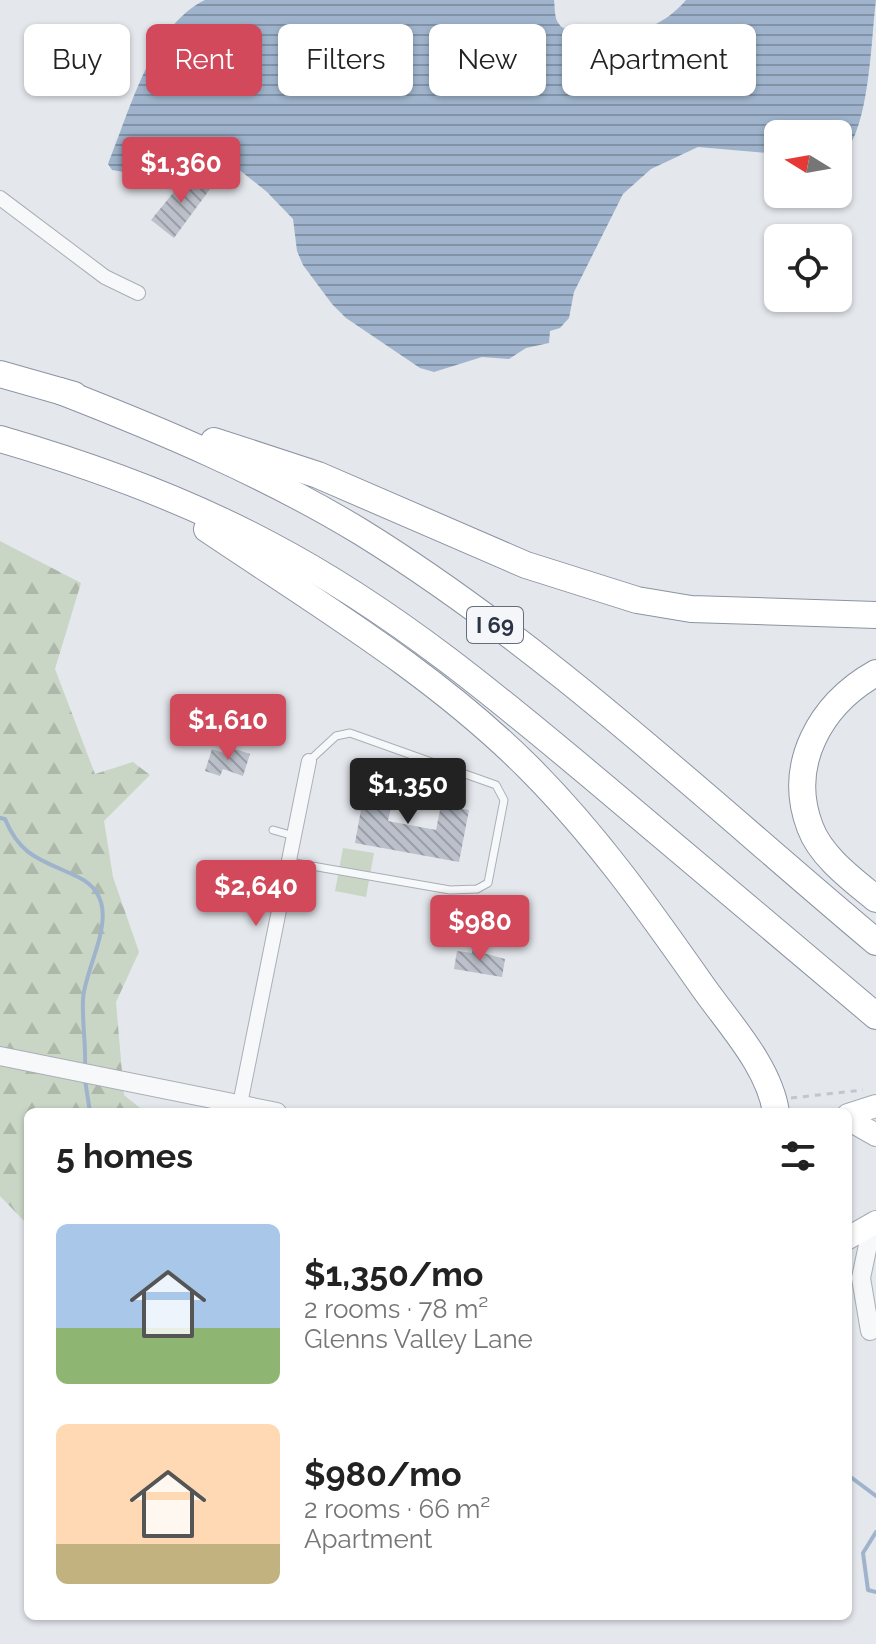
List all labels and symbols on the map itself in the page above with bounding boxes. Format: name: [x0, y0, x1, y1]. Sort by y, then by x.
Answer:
north arrow: [764, 120, 852, 208]
pin: $1,360: [116, 137, 246, 205]
road number: I 69: [467, 607, 523, 643]
pin: $1,610: [163, 694, 293, 762]
pin: $1,350: [343, 758, 473, 826]
pin: $2,640: [191, 860, 321, 928]
pin: $980: [433, 895, 527, 963]

